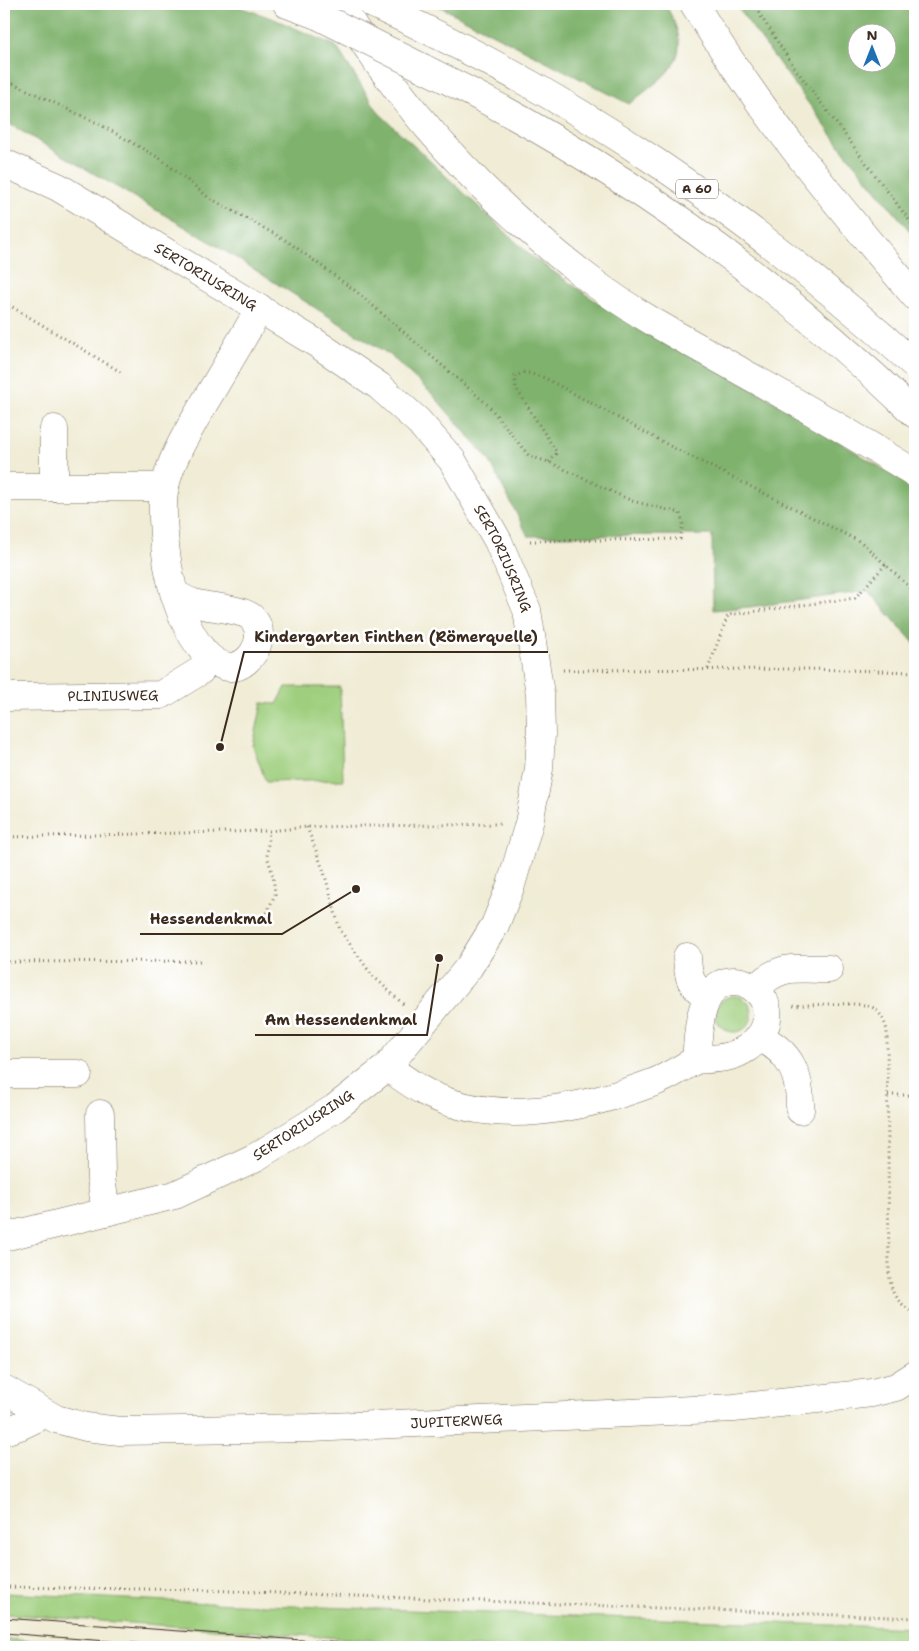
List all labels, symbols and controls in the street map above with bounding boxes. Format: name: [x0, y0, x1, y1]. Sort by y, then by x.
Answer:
north arrow: [846, 22, 896, 72]
text: N: [866, 26, 878, 44]
road number: A 60: [676, 180, 718, 198]
street label: SERTORIUSRING: [151, 239, 261, 315]
street label: SERTORIUSRING: [470, 501, 536, 615]
callout: Kindergarten Finthen (Römerquelle): [244, 622, 548, 652]
text: Kindergarten Finthen (Römerquelle): [254, 627, 538, 647]
street label: PLINIUSWEG: [67, 686, 159, 705]
callout: Hessendenkmal: [140, 904, 282, 934]
text: Hessendenkmal: [150, 909, 272, 929]
callout: Am Hessendenkmal: [255, 1005, 427, 1035]
text: Am Hessendenkmal: [265, 1010, 417, 1030]
street label: SERTORIUSRING: [249, 1085, 357, 1164]
street label: JUPITERWEG: [410, 1410, 503, 1432]

